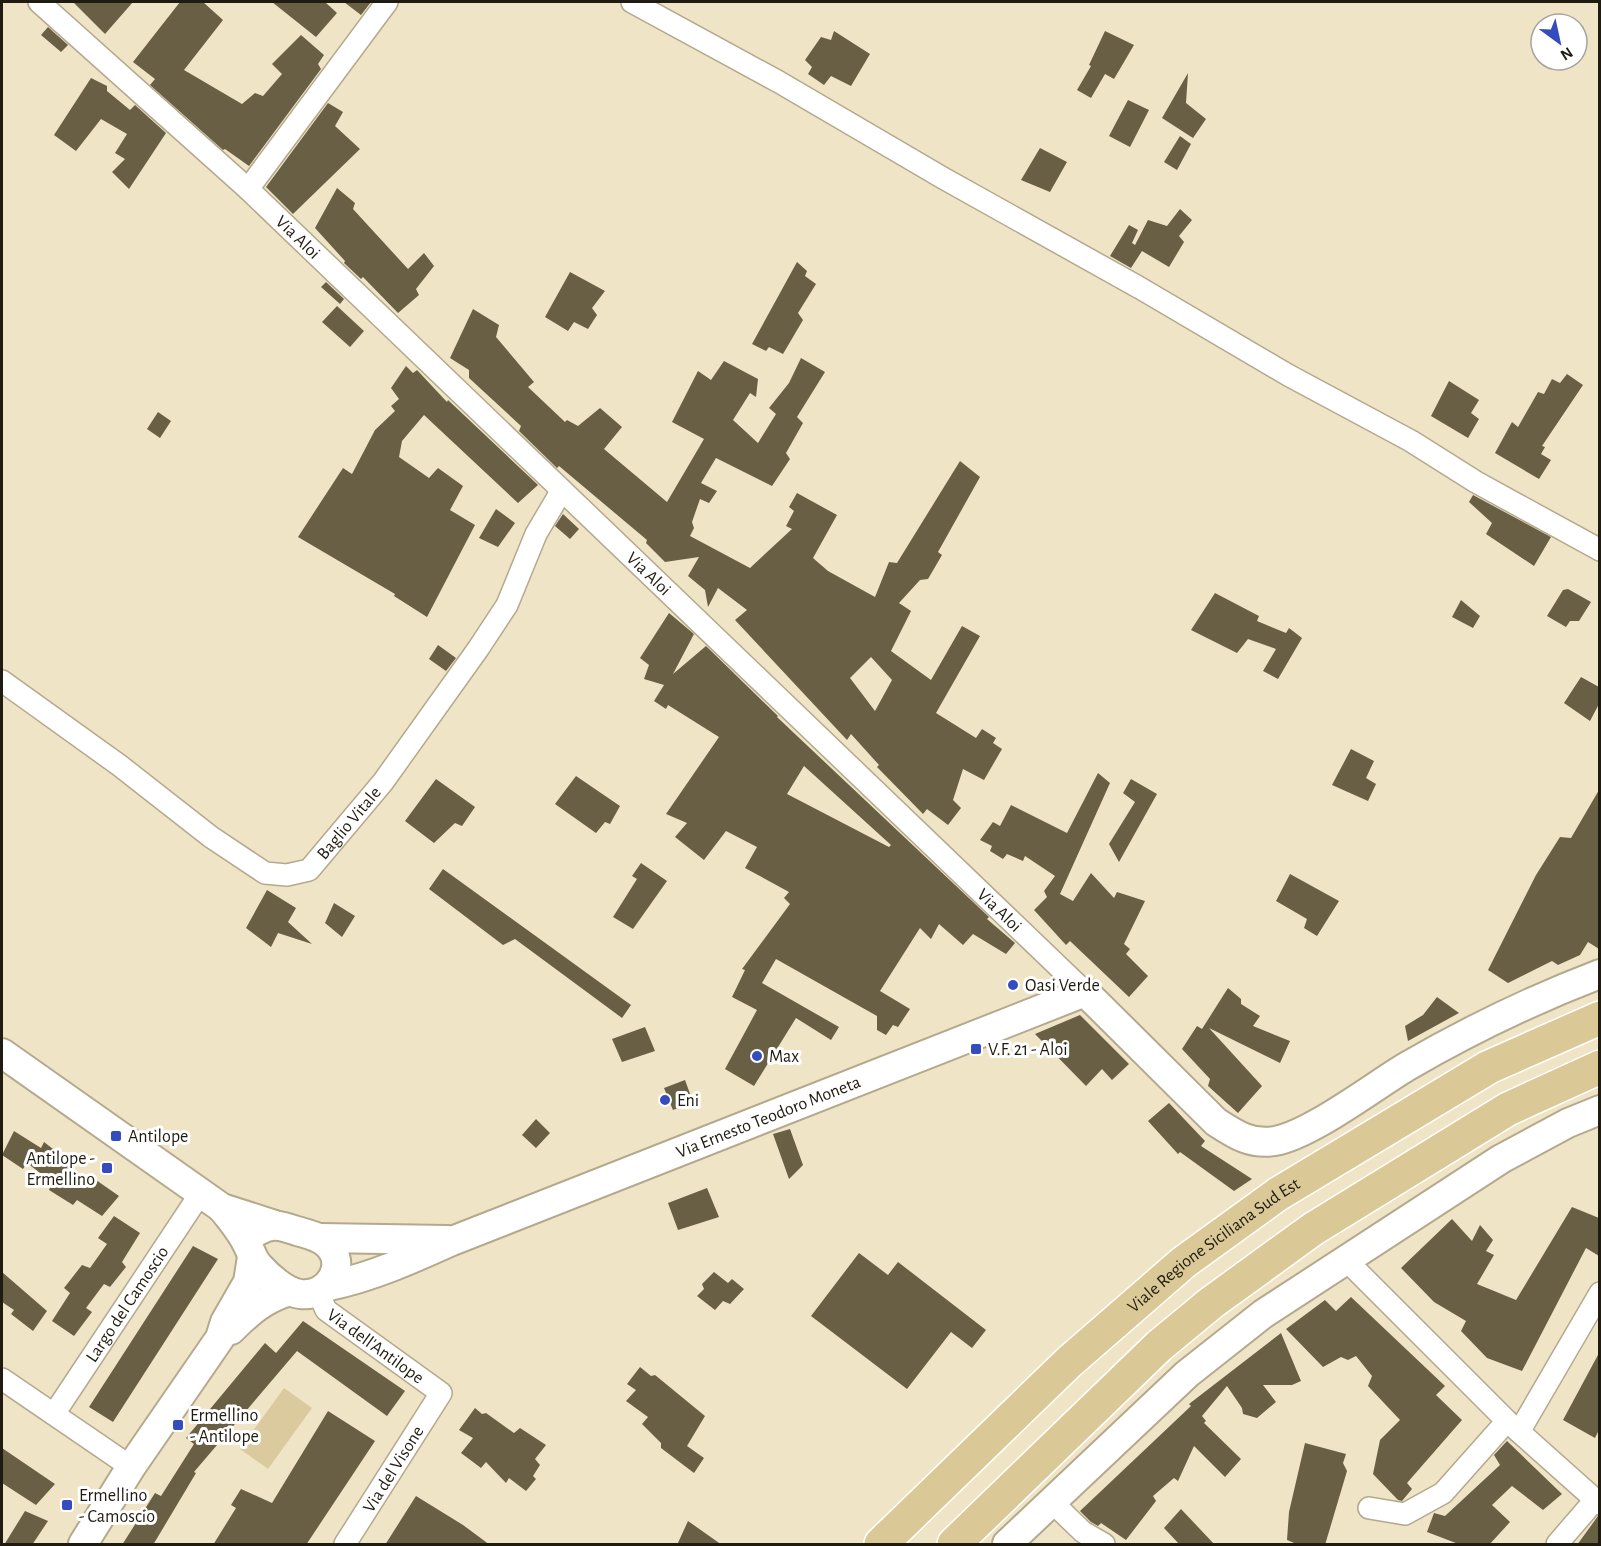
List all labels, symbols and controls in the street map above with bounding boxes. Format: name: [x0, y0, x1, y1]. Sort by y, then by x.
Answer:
north arrow: [1529, 12, 1589, 72]
text: N: [1558, 44, 1576, 63]
street label: Via Aloi: [272, 213, 323, 263]
street label: Via Aloi: [623, 549, 674, 599]
street label: Baglio Vitale: [314, 784, 385, 863]
street label: Via Aloi: [973, 886, 1025, 936]
place label: Oasi Verde: [1025, 977, 1100, 995]
marker: Oasi Verde: [1006, 978, 1020, 992]
place label: V.F. 21 - Aloi: [988, 1041, 1068, 1059]
marker: V.F. 21 - Aloi: [969, 1042, 983, 1056]
place label: Max: [769, 1048, 799, 1066]
marker: Max: [750, 1049, 764, 1063]
street label: Via Ernesto Teodoro Moneta: [674, 1073, 863, 1162]
place label: Eni: [677, 1092, 699, 1110]
marker: Eni: [658, 1093, 672, 1107]
place label: Antilope: [128, 1128, 188, 1146]
marker: Antilope: [109, 1129, 123, 1143]
place label: Antilope - Ermellino: [26, 1150, 95, 1189]
marker: Antilope - Ermellino: [100, 1161, 114, 1175]
street label: Viale Regione Siciliana Sud Est: [1125, 1175, 1304, 1317]
street label: Largo del Camoscio: [83, 1243, 173, 1366]
street label: Via dell'Antilope: [323, 1306, 427, 1388]
place label: Ermellino - Antilope: [190, 1407, 259, 1446]
marker: Ermellino - Antilope: [171, 1418, 185, 1432]
street label: Via del Visone: [360, 1423, 428, 1516]
place label: Ermellino - Camoscio: [79, 1487, 155, 1526]
marker: Ermellino - Camoscio: [60, 1498, 74, 1512]

